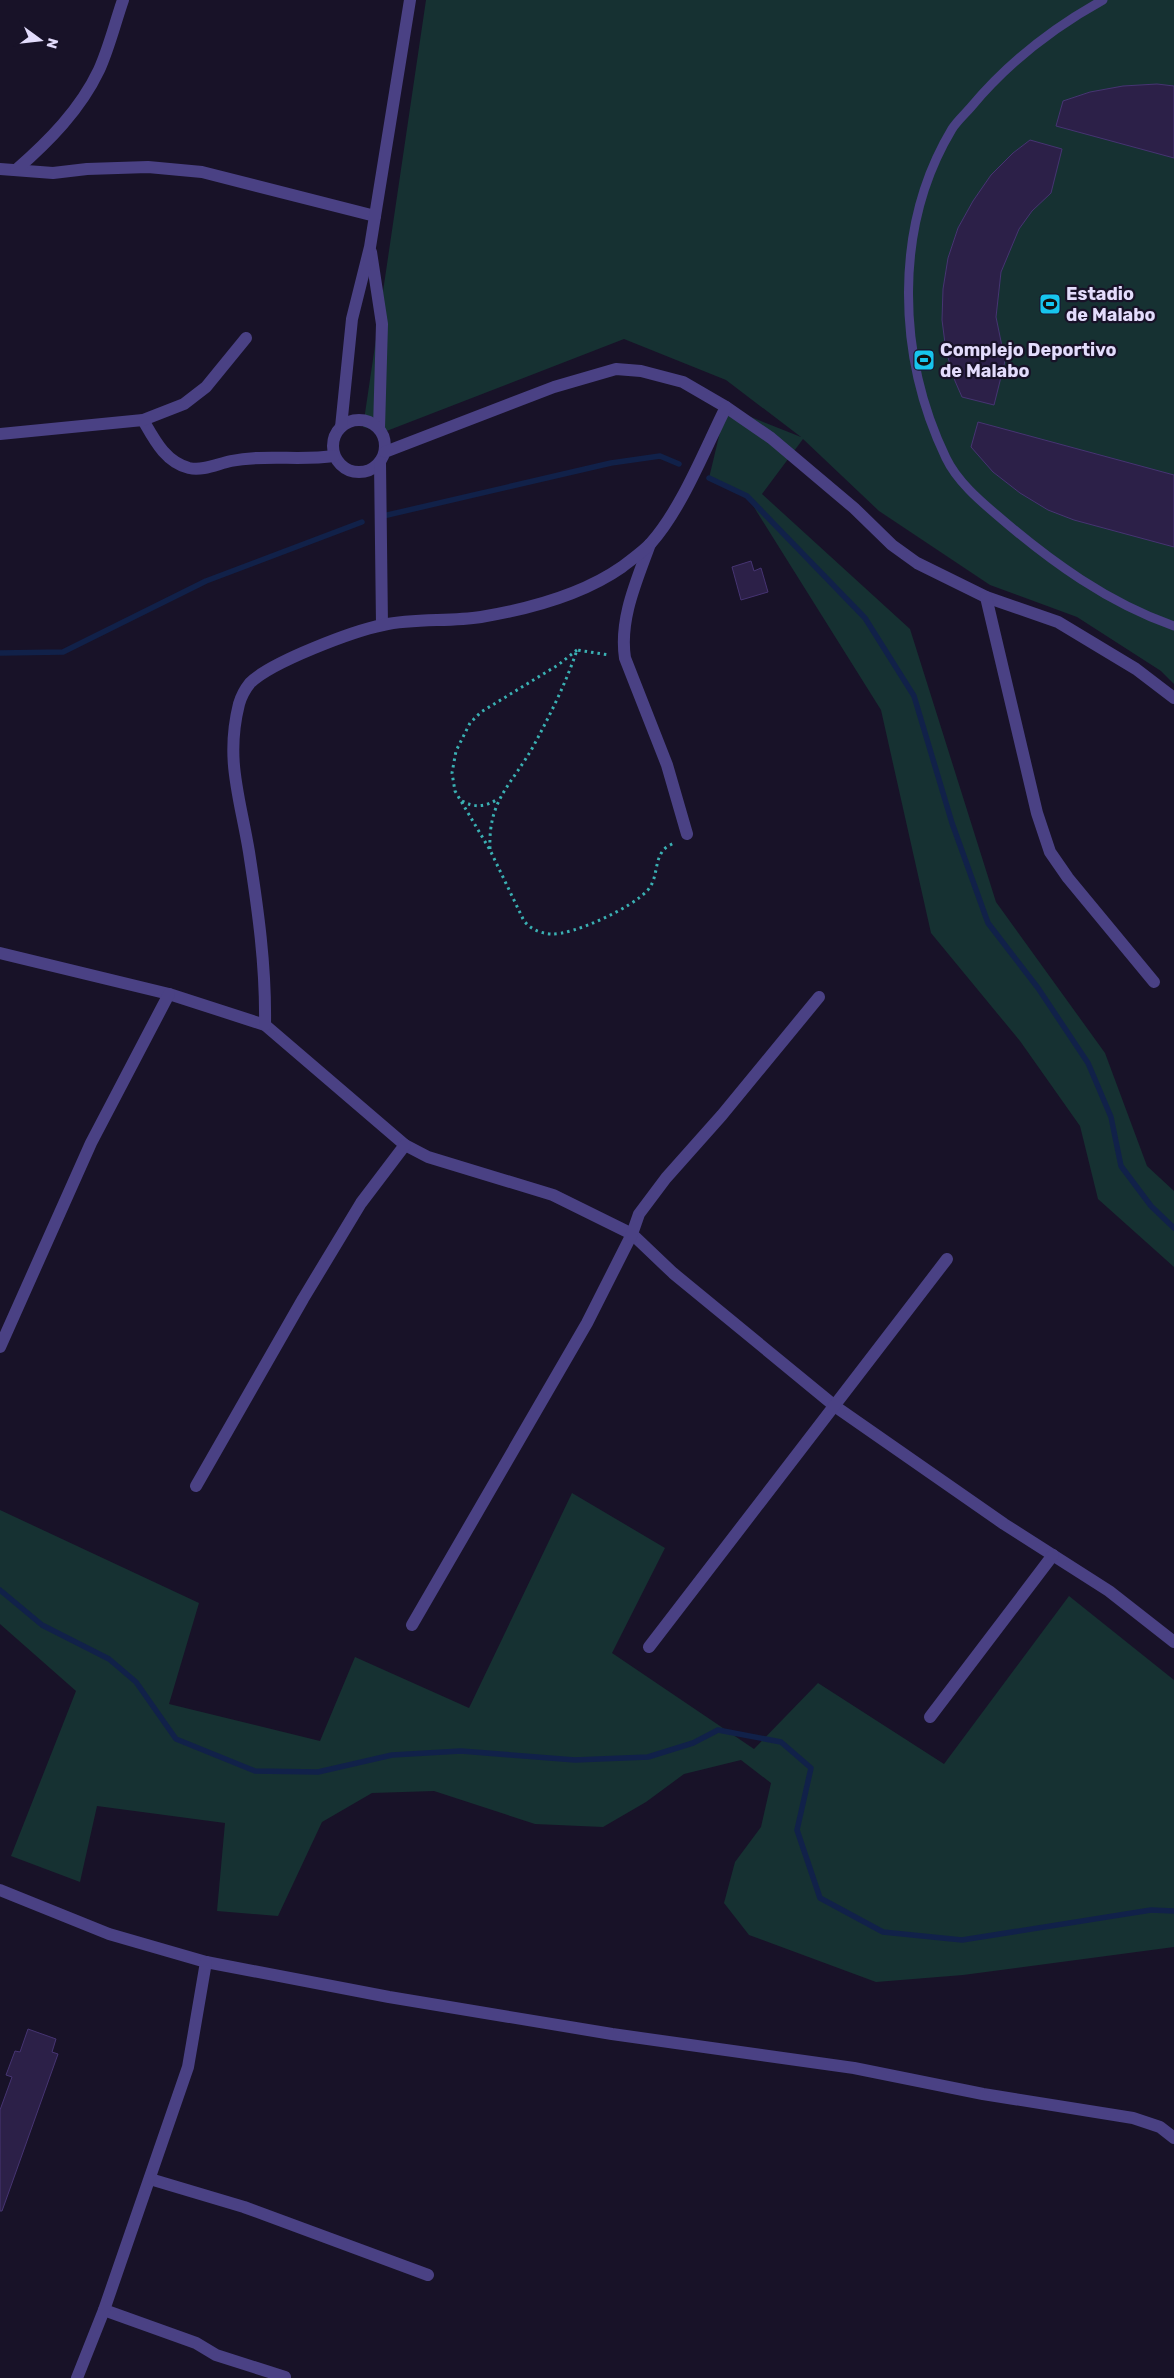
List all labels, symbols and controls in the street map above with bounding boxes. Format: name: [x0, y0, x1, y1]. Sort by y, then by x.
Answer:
north arrow: [15, 15, 65, 65]
text: N: [43, 36, 62, 50]
place label: Estadio de Malabo: [1066, 283, 1156, 326]
sports icon: Estadio de Malabo: [1038, 292, 1062, 316]
place label: Complejo Deportivo de Malabo: [940, 339, 1117, 382]
sports icon: Complejo Deportivo de Malabo: [912, 348, 936, 372]

